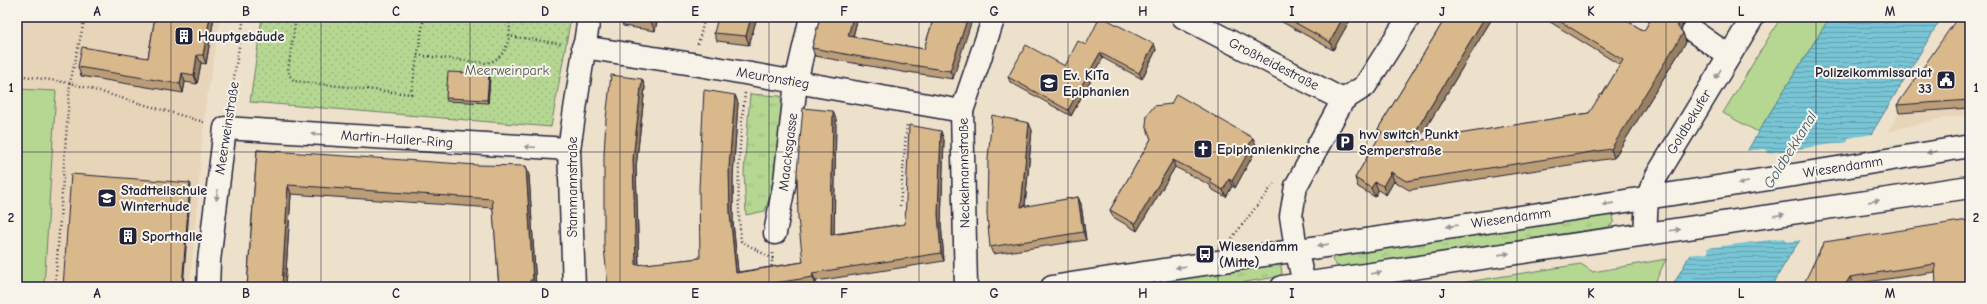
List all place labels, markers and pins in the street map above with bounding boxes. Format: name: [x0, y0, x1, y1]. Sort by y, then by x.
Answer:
building icon: Hauptgebäude: [173, 25, 195, 47]
place label: Hauptgebäude: [198, 28, 284, 45]
place label: Polizeikommissariat 33: [1815, 64, 1932, 97]
place label: Ev. KiTa Epiphanien: [1063, 67, 1129, 100]
public building icon: Polizeikommissariat 33: [1935, 69, 1957, 91]
school or university icon: Ev. KiTa Epiphanien: [1038, 72, 1060, 94]
place label: hvv switch Punkt Semperstraße: [1359, 126, 1459, 159]
parking icon: hvv switch Punkt Semperstraße: [1334, 131, 1356, 153]
church icon: Epiphanienkirche: [1192, 138, 1214, 160]
place label: Epiphanienkirche: [1217, 141, 1320, 158]
place label: Stadtteilschule Winterhude: [121, 182, 207, 215]
school or university icon: Stadtteilschule Winterhude: [96, 187, 118, 209]
building icon: Sporthalle: [117, 225, 139, 247]
place label: Sporthalle: [142, 228, 203, 245]
place label: Wiesendamm (Mitte): [1219, 238, 1298, 271]
bus stop icon: Wiesendamm (Mitte): [1194, 243, 1216, 265]

